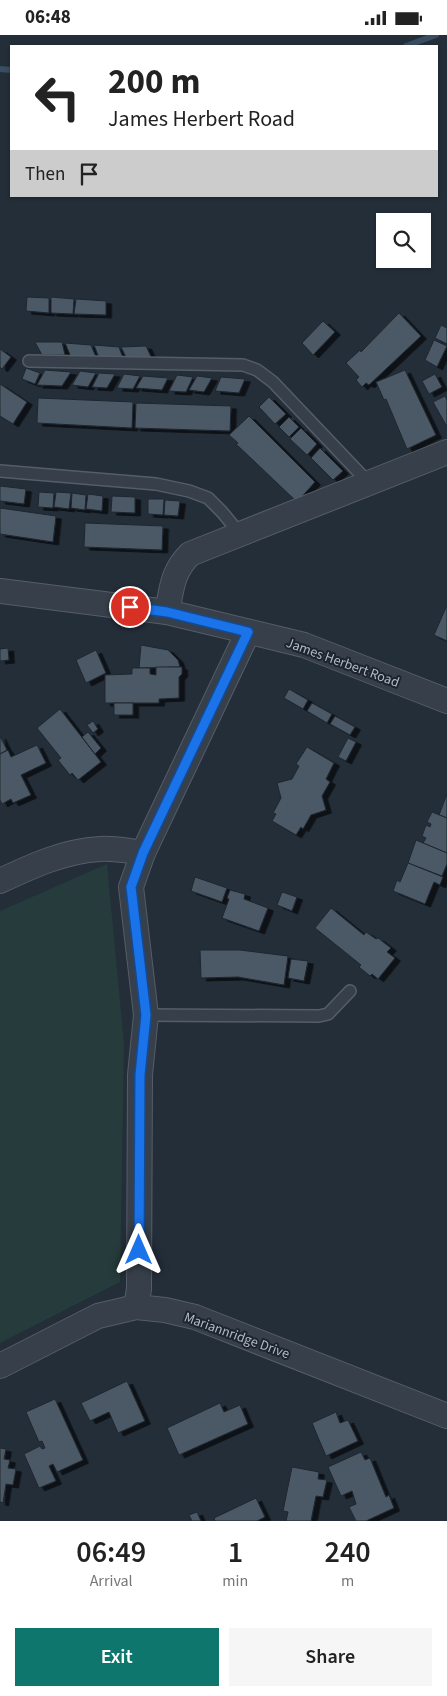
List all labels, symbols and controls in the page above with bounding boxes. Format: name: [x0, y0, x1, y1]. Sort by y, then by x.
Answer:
text: 06:48: [25, 4, 71, 31]
text: 200 m: [108, 57, 200, 107]
icon: left: [25, 65, 90, 130]
text: James Herbert Road: [108, 103, 295, 135]
icon: arrive: [75, 160, 103, 188]
text: Then: [25, 161, 65, 188]
map controls: [376, 213, 431, 268]
button: search: [376, 213, 431, 268]
pin: [109, 586, 151, 628]
icon: arrive: [116, 593, 144, 621]
street label: James Herbert Road: [283, 633, 402, 693]
position arrow: [112, 1223, 164, 1275]
street label: Mariannridge Drive: [181, 1308, 292, 1364]
text: 06:49: [76, 1531, 146, 1574]
text: 1: [228, 1531, 243, 1574]
text: 240: [325, 1531, 371, 1574]
text: Arrival: [90, 1570, 133, 1592]
text: min: [222, 1570, 248, 1592]
text: m: [341, 1570, 354, 1592]
button: Exit: [15, 1628, 219, 1686]
button: Share: [229, 1628, 432, 1686]

